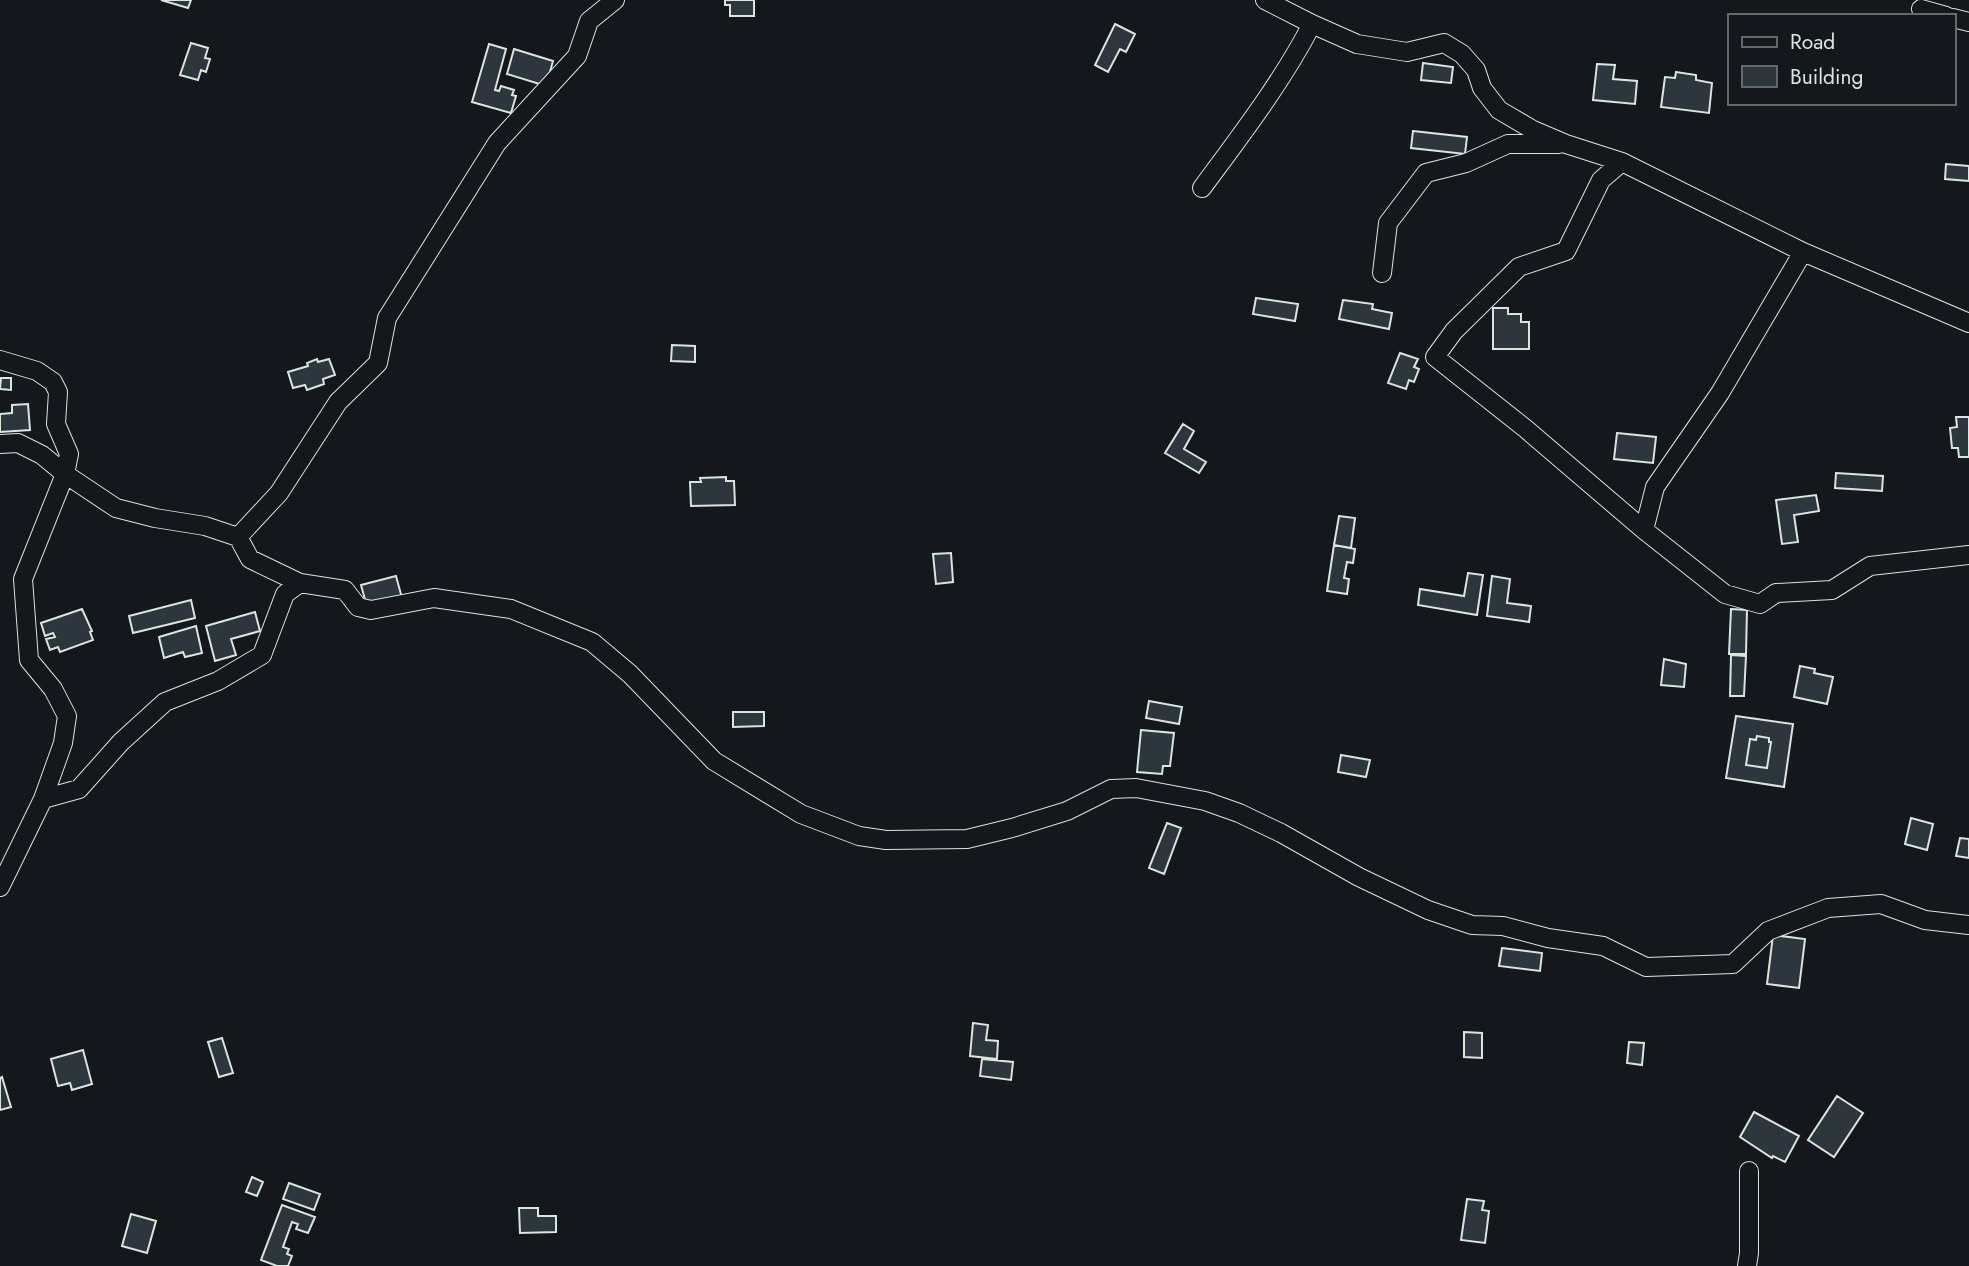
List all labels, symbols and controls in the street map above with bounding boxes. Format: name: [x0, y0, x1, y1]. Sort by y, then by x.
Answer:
legend: [1728, 14, 1955, 105]
text: Road: [1790, 27, 1835, 57]
text: Building: [1790, 62, 1863, 92]

